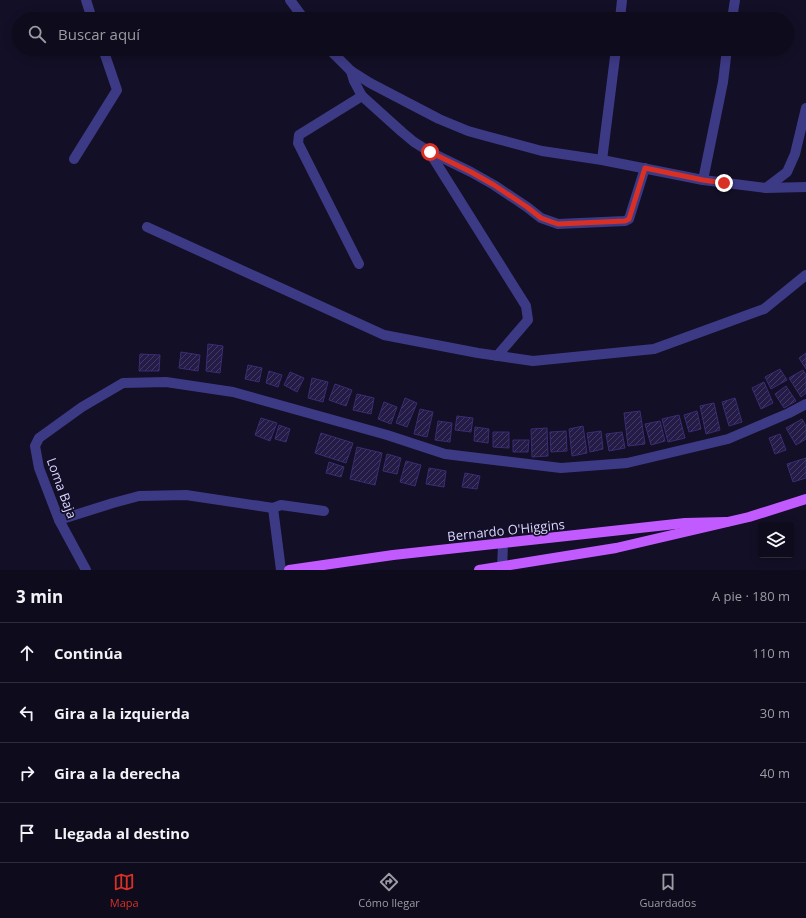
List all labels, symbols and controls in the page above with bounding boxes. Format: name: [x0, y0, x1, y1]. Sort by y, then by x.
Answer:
search box: [12, 12, 794, 56]
icon: search: [26, 23, 48, 45]
text: Buscar aquí: [58, 24, 140, 44]
route start: [421, 143, 439, 161]
route end: [715, 174, 733, 192]
street label: Loma Baja: [43, 455, 81, 521]
street label: Bernardo O'Higgins: [446, 515, 566, 545]
map controls: [758, 522, 794, 558]
button: layers: [758, 522, 794, 558]
text: 3 min: [16, 585, 63, 608]
text: A pie · 180 m: [712, 587, 790, 605]
icon: ahead: [16, 642, 38, 664]
text: Continúa: [54, 643, 123, 663]
text: 110 m: [752, 644, 790, 662]
icon: left: [16, 702, 38, 724]
text: Gira a la izquierda: [54, 703, 190, 723]
text: 30 m: [760, 704, 790, 722]
icon: right: [16, 762, 38, 784]
text: Gira a la derecha: [54, 763, 180, 783]
text: 40 m: [760, 764, 790, 782]
icon: arrive: [16, 822, 38, 844]
text: Llegada al destino: [54, 823, 189, 843]
tab: Mapa: [110, 871, 139, 910]
tab: Cómo llegar: [358, 871, 420, 910]
tab: Guardados: [639, 871, 696, 910]

